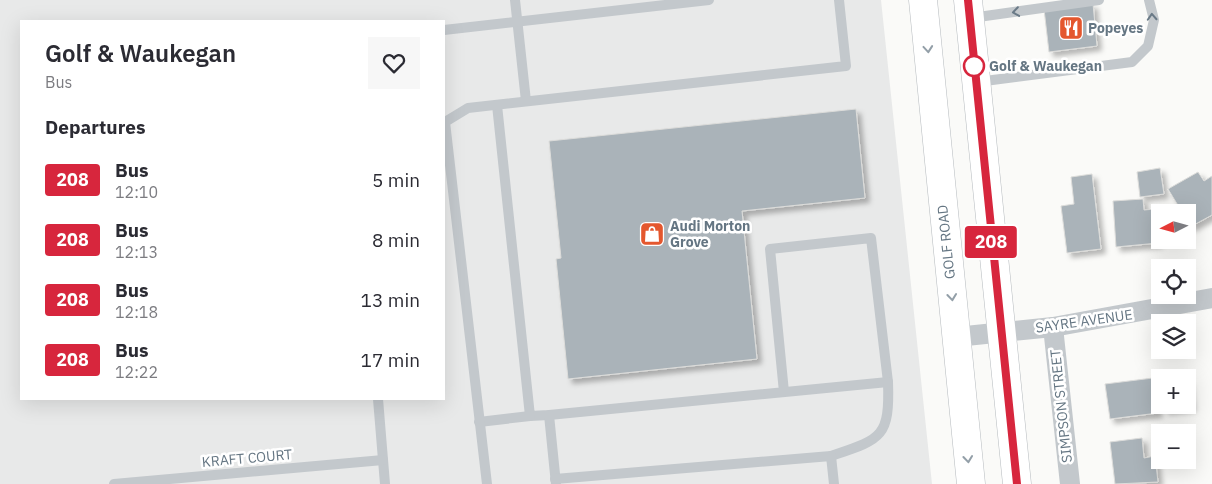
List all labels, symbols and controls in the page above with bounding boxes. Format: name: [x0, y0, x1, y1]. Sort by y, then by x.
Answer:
one-way arrow: [1012, 6, 1020, 17]
one-way arrow: [1147, 12, 1157, 20]
restaurant icon: Popeyes: [1058, 15, 1084, 41]
place label: Popeyes: [1088, 19, 1143, 37]
text: Golf & Waukegan: [45, 37, 236, 69]
button: heart: [368, 37, 420, 89]
one-way arrow: [922, 45, 933, 53]
marker: Golf & Waukegan: [963, 55, 985, 77]
place label: Golf & Waukegan: [989, 57, 1102, 75]
text: Bus: [45, 72, 72, 92]
text: Departures: [45, 115, 145, 139]
text: Bus: [115, 158, 149, 182]
text: 208: [56, 168, 89, 191]
text: 5 min: [372, 168, 420, 192]
text: 12:10: [115, 182, 158, 202]
street label: GOLF ROAD: [933, 204, 959, 280]
north arrow: [1151, 204, 1196, 249]
map controls: [1151, 204, 1196, 469]
place label: Audi Morton Grove: [670, 217, 750, 251]
text: Bus: [115, 218, 149, 242]
shop icon: Audi Morton Grove: [639, 221, 665, 247]
line badge: 208: [962, 226, 1020, 258]
text: 208: [56, 228, 89, 251]
text: 8 min: [372, 228, 420, 252]
text: 208: [975, 230, 1007, 253]
text: 12:13: [115, 242, 158, 262]
button: locate: [1151, 259, 1196, 304]
text: Bus: [115, 278, 149, 302]
text: 208: [56, 288, 89, 311]
text: 13 min: [361, 288, 420, 312]
one-way arrow: [946, 294, 957, 302]
text: 12:18: [115, 302, 158, 322]
street label: SAYRE AVENUE: [1034, 305, 1134, 337]
button: layers: [1151, 314, 1196, 359]
text: Bus: [115, 338, 149, 362]
text: 208: [56, 348, 89, 371]
text: 17 min: [361, 348, 420, 372]
street label: SIMPSON STREET: [1046, 348, 1076, 464]
text: 12:22: [115, 362, 158, 382]
button: +: [1151, 369, 1196, 414]
button: −: [1151, 424, 1196, 469]
street label: KRAFT COURT: [201, 445, 293, 471]
one-way arrow: [962, 455, 973, 463]

